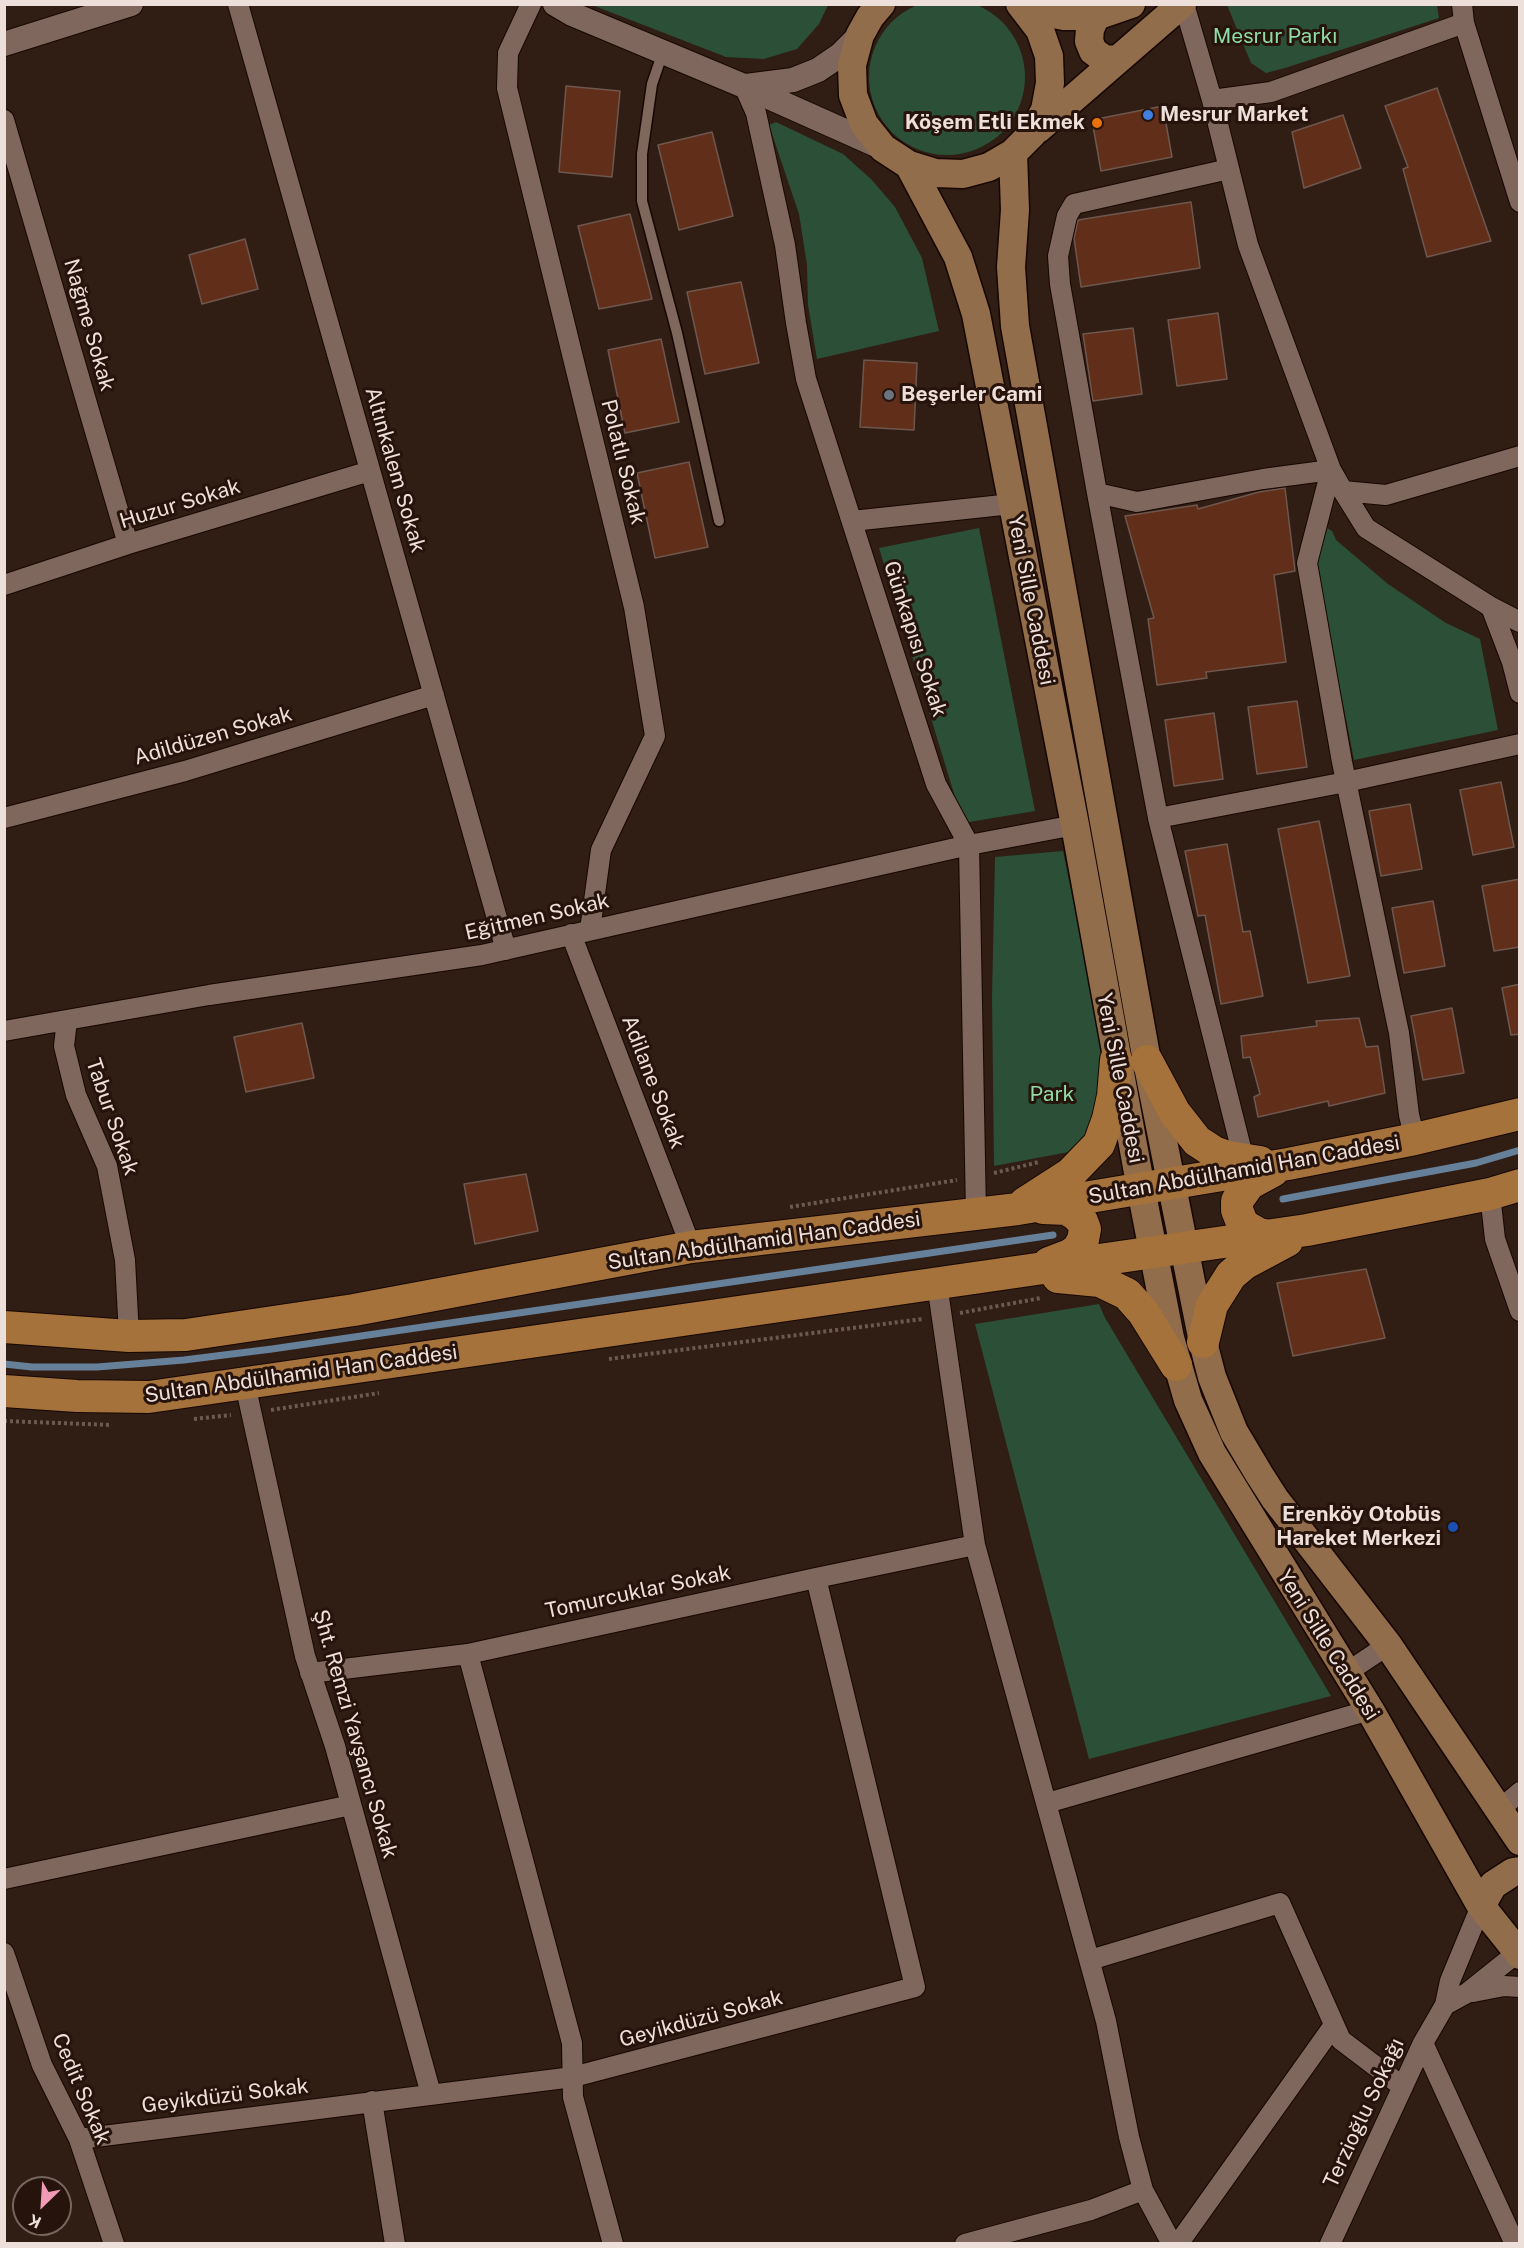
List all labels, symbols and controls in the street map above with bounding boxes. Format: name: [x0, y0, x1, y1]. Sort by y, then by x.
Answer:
park label: Mesrur Parkı: [1213, 24, 1337, 50]
place label: Mesrur Market: [1160, 102, 1309, 128]
marker: Mesrur Market: [1141, 108, 1155, 122]
place label: Köşem Etli Ekmek: [905, 110, 1085, 136]
marker: Köşem Etli Ekmek: [1090, 116, 1104, 130]
street label: Nağme Sokak: [58, 256, 120, 394]
place label: Beşerler Cami: [901, 382, 1042, 408]
street label: Altınkalem Sokak: [359, 384, 431, 556]
marker: Beşerler Cami: [882, 388, 896, 402]
street label: Polatlı Sokak: [595, 397, 651, 527]
street label: Huzur Sokak: [117, 474, 243, 534]
street label: Yeni Sille Caddesi: [1002, 513, 1060, 687]
street label: Günkapısı Sokak: [878, 558, 952, 720]
street label: Adildüzen Sokak: [131, 701, 295, 771]
street label: Eğitmen Sokak: [462, 888, 612, 946]
street label: Yeni Sille Caddesi: [1091, 991, 1149, 1165]
street label: Adilane Sokak: [616, 1012, 690, 1152]
street label: Tabur Sokak: [80, 1055, 144, 1179]
park label: Park: [1030, 1082, 1074, 1108]
street label: Sultan Abdülhamid Han Caddesi: [1086, 1130, 1402, 1210]
street label: Sultan Abdülhamid Han Caddesi: [606, 1207, 922, 1275]
street label: Sultan Abdülhamid Han Caddesi: [143, 1340, 459, 1408]
place label: Erenköy Otobüs Hareket Merkezi: [1276, 1502, 1441, 1552]
marker: Erenköy Otobüs Hareket Merkezi: [1446, 1520, 1460, 1534]
street label: Tomurcuklar Sokak: [543, 1560, 733, 1624]
street label: Yeni Sille Caddesi: [1272, 1565, 1384, 1725]
street label: Şht. Remzi Yavşancı Sokak: [307, 1607, 403, 1861]
street label: Geyikdüzü Sokak: [617, 1985, 785, 2053]
street label: Cedit Sokak: [46, 2030, 116, 2148]
street label: Terzioğlu Sokağı: [1318, 2034, 1410, 2192]
street label: Geyikdüzü Sokak: [140, 2073, 310, 2119]
north arrow: [12, 2176, 72, 2236]
text: K: [26, 2210, 44, 2232]

